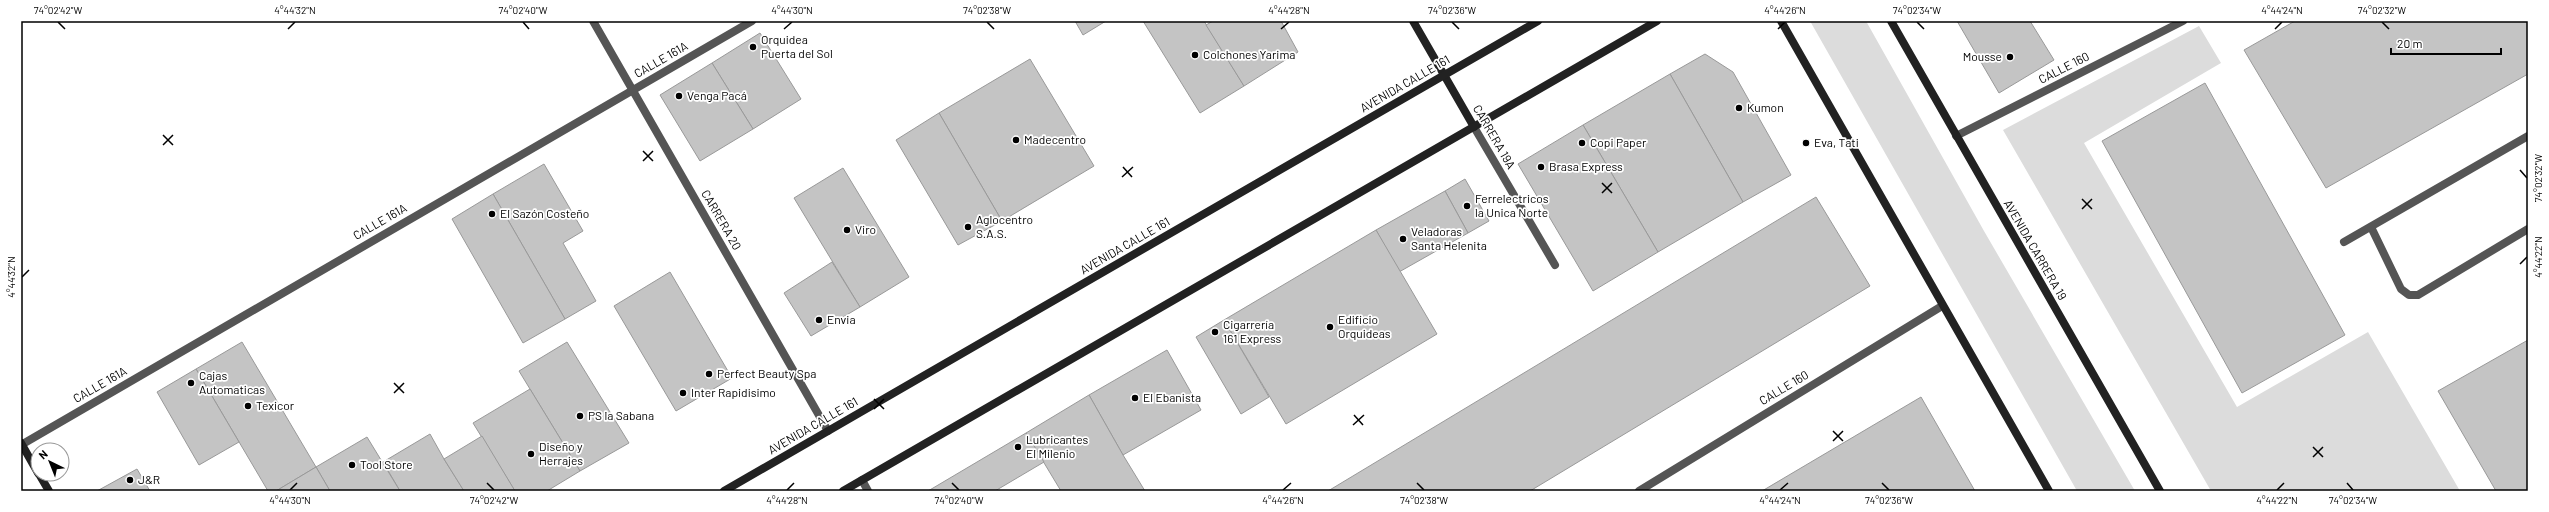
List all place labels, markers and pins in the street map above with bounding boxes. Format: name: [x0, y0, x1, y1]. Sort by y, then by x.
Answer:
place label: Orquidea Puerta del Sol: [761, 32, 833, 60]
marker: Orquidea Puerta del Sol: [748, 42, 758, 52]
place label: Colchones Yarima: [1203, 47, 1295, 61]
place label: Mousse: [1963, 49, 2002, 63]
marker: Colchones Yarima: [1190, 50, 1200, 60]
marker: Mousse: [2005, 52, 2015, 62]
place label: Venga Pacá: [687, 88, 747, 102]
marker: Venga Pacá: [674, 91, 684, 101]
place label: Kumon: [1747, 100, 1784, 114]
marker: Kumon: [1734, 103, 1744, 113]
place label: Madecentro: [1024, 132, 1086, 146]
marker: Madecentro: [1011, 135, 1021, 145]
place label: Copi Paper: [1590, 135, 1647, 149]
place label: Eva, Tati: [1814, 135, 1859, 149]
marker: Copi Paper: [1577, 138, 1587, 148]
marker: Eva, Tati: [1801, 138, 1811, 148]
place label: Brasa Express: [1549, 159, 1623, 173]
marker: Brasa Express: [1536, 162, 1546, 172]
place label: Ferrelectricos la Unica Norte: [1475, 191, 1549, 219]
marker: Ferrelectricos la Unica Norte: [1462, 201, 1472, 211]
place label: El Sazón Costeño: [500, 206, 589, 220]
marker: El Sazón Costeño: [487, 209, 497, 219]
place label: Aglocentro S.A.S.: [976, 212, 1033, 240]
place label: Viro: [855, 222, 876, 236]
marker: Aglocentro S.A.S.: [963, 222, 973, 232]
place label: Veladoras Santa Helenita: [1411, 224, 1487, 252]
marker: Viro: [842, 225, 852, 235]
marker: Veladoras Santa Helenita: [1398, 234, 1408, 244]
place label: Envia: [827, 312, 856, 326]
place label: Edificio Orquideas: [1338, 312, 1391, 340]
marker: Envia: [814, 315, 824, 325]
place label: Cigarrería 161 Express: [1223, 317, 1282, 345]
marker: Edificio Orquideas: [1325, 322, 1335, 332]
marker: Cigarrería 161 Express: [1210, 327, 1220, 337]
place label: Perfect Beauty Spa: [717, 366, 816, 380]
place label: Cajas Automaticas: [199, 368, 265, 396]
marker: Perfect Beauty Spa: [704, 369, 714, 379]
marker: Cajas Automaticas: [186, 378, 196, 388]
place label: Inter Rapidisimo: [691, 385, 776, 399]
marker: Inter Rapidisimo: [678, 388, 688, 398]
place label: El Ebanista: [1143, 390, 1201, 404]
marker: El Ebanista: [1130, 393, 1140, 403]
place label: Texicor: [256, 398, 295, 412]
marker: Texicor: [243, 401, 253, 411]
place label: PS la Sabana: [588, 408, 654, 422]
marker: PS la Sabana: [575, 411, 585, 421]
place label: Lubricantes El Milenio: [1026, 432, 1089, 460]
place label: Diseño y Herrajes: [539, 439, 583, 467]
marker: Lubricantes El Milenio: [1013, 442, 1023, 452]
marker: Diseño y Herrajes: [526, 449, 536, 459]
place label: Tool Store: [360, 457, 413, 471]
marker: Tool Store: [347, 460, 357, 470]
place label: J&R: [138, 472, 160, 486]
marker: J&R: [125, 475, 135, 485]

